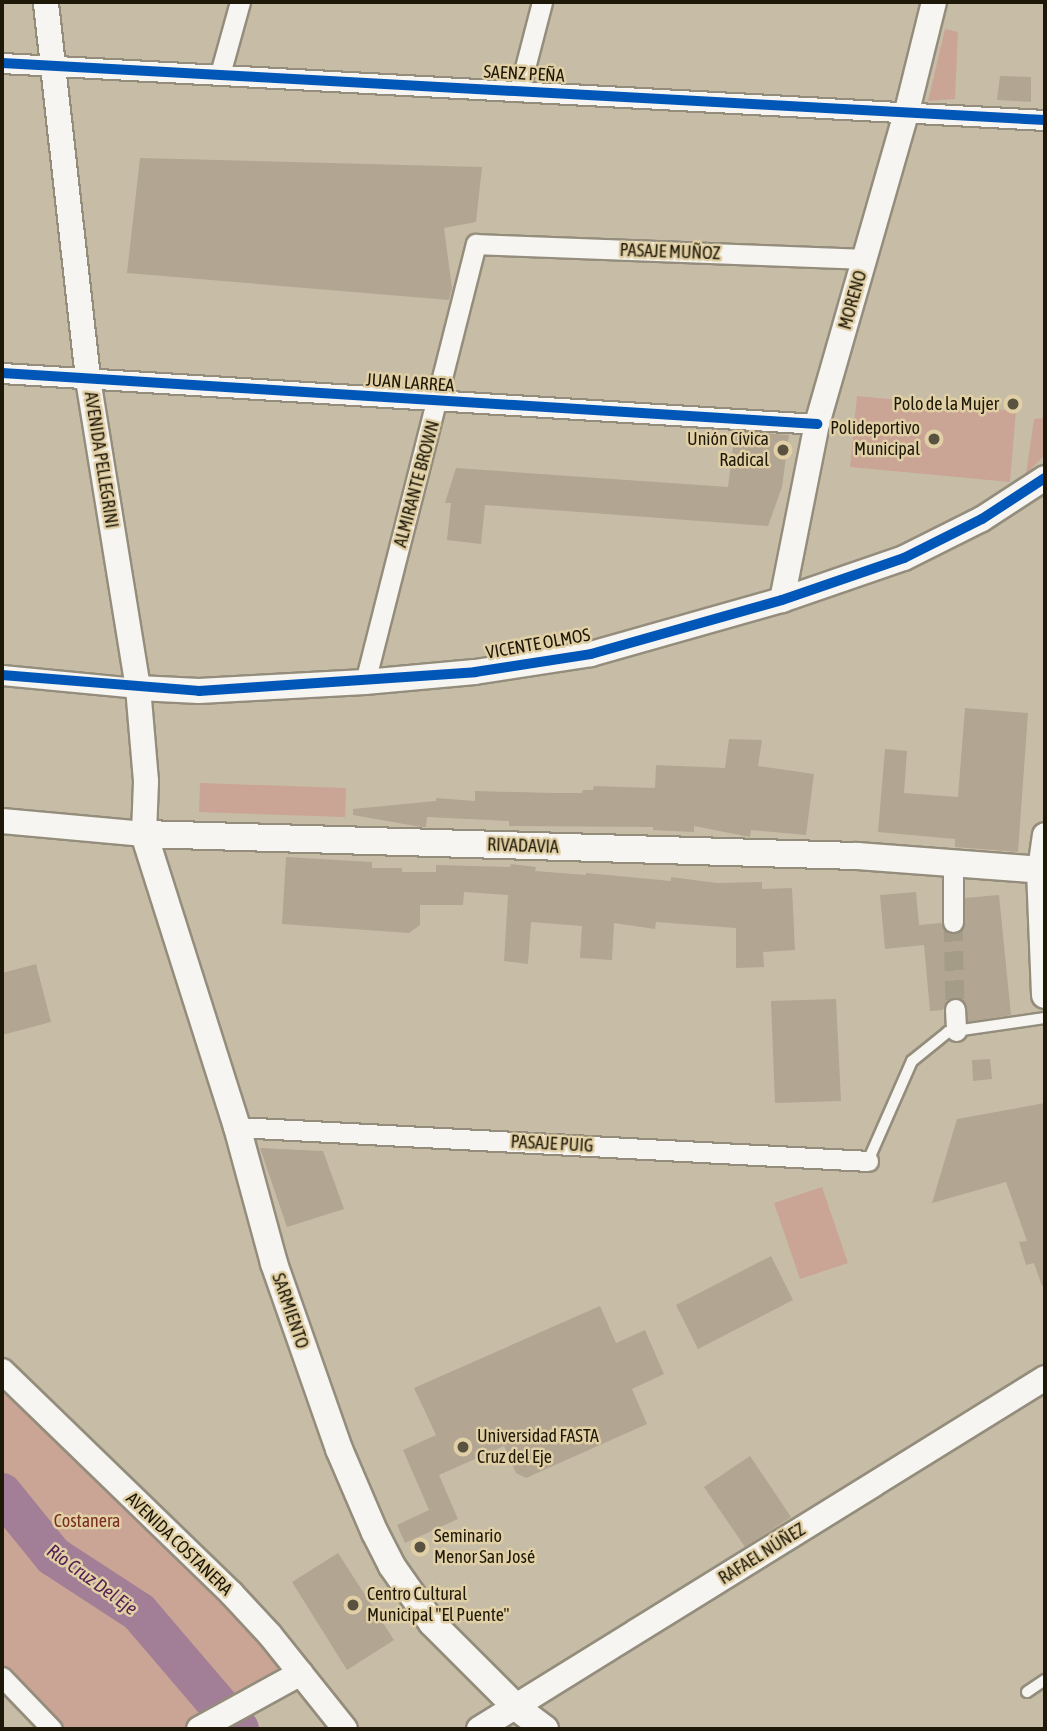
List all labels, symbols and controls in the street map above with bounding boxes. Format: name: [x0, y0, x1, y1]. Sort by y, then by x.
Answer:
street label: SAENZ PEÑA: [483, 61, 565, 87]
street label: PASAJE MUÑOZ: [619, 239, 721, 265]
street label: MORENO: [834, 268, 872, 332]
street label: JUAN LARREA: [365, 369, 455, 397]
street label: AVENIDA PELLEGRINI: [80, 390, 122, 530]
place label: Polo de la Mujer: [893, 393, 999, 415]
marker: Polo de la Mujer: [1005, 396, 1021, 412]
street label: ALMIRANTE BROWN: [390, 418, 444, 550]
place label: Polideportivo Municipal: [830, 418, 920, 460]
place label: Unión Cívica Radical: [687, 429, 769, 472]
marker: Polideportivo Municipal: [926, 431, 942, 447]
marker: Unión Cívica Radical: [775, 442, 791, 458]
street label: VICENTE OLMOS: [484, 624, 592, 664]
street label: RIVADAVIA: [487, 834, 559, 858]
street label: PASAJE PUIG: [510, 1131, 594, 1157]
street label: SARMIENTO: [267, 1270, 313, 1352]
place label: Universidad FASTA Cruz del Eje: [477, 1426, 599, 1468]
marker: Universidad FASTA Cruz del Eje: [455, 1439, 471, 1455]
street label: AVENIDA COSTANERA: [121, 1488, 237, 1600]
park label: Costanera: [54, 1510, 120, 1532]
street label: RAFAEL NÚÑEZ: [715, 1519, 809, 1589]
place label: Seminario Menor San José: [434, 1526, 535, 1568]
marker: Seminario Menor San José: [412, 1539, 428, 1555]
water label: Río Cruz Del Eje: [42, 1540, 142, 1620]
place label: Centro Cultural Municipal "El Puente": [367, 1584, 509, 1626]
marker: Centro Cultural Municipal "El Puente": [345, 1597, 361, 1613]

